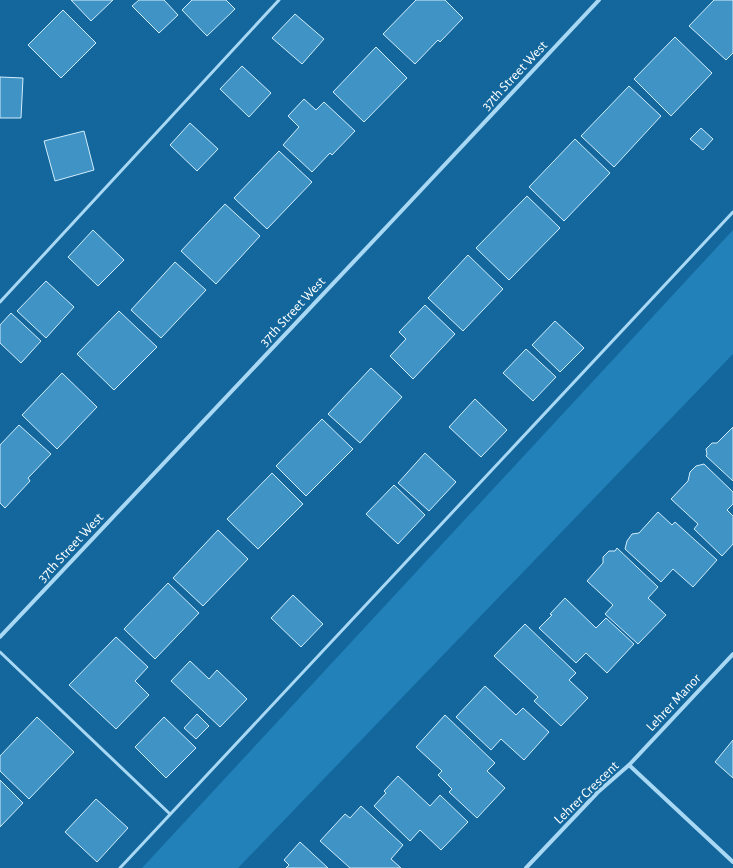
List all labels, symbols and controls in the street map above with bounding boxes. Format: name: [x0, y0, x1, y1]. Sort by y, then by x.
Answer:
street label: 37th Street West: [479, 38, 551, 113]
street label: 37th Street West: [257, 274, 329, 349]
street label: 37th Street West: [35, 510, 107, 585]
street label: Lehrer Manor: [644, 671, 704, 734]
street label: Lehrer Crescent: [552, 758, 622, 827]

